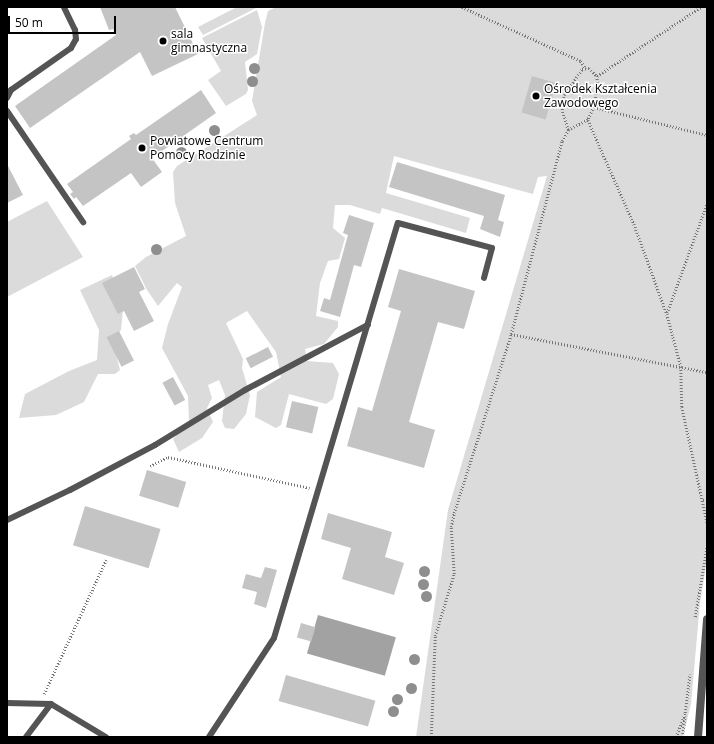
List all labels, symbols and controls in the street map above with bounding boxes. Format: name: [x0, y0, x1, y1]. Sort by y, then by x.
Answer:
scale bar: [10, 8, 118, 34]
text: 50 m: [15, 14, 43, 31]
place label: sala gimnastyczna: [171, 27, 247, 55]
marker: sala gimnastyczna: [158, 36, 168, 46]
place label: Ośrodek Kształcenia Zawodowego: [544, 82, 657, 110]
marker: Ośrodek Kształcenia Zawodowego: [531, 91, 541, 101]
place label: Powiatowe Centrum Pomocy Rodzinie: [150, 134, 263, 162]
marker: Powiatowe Centrum Pomocy Rodzinie: [137, 143, 147, 153]

